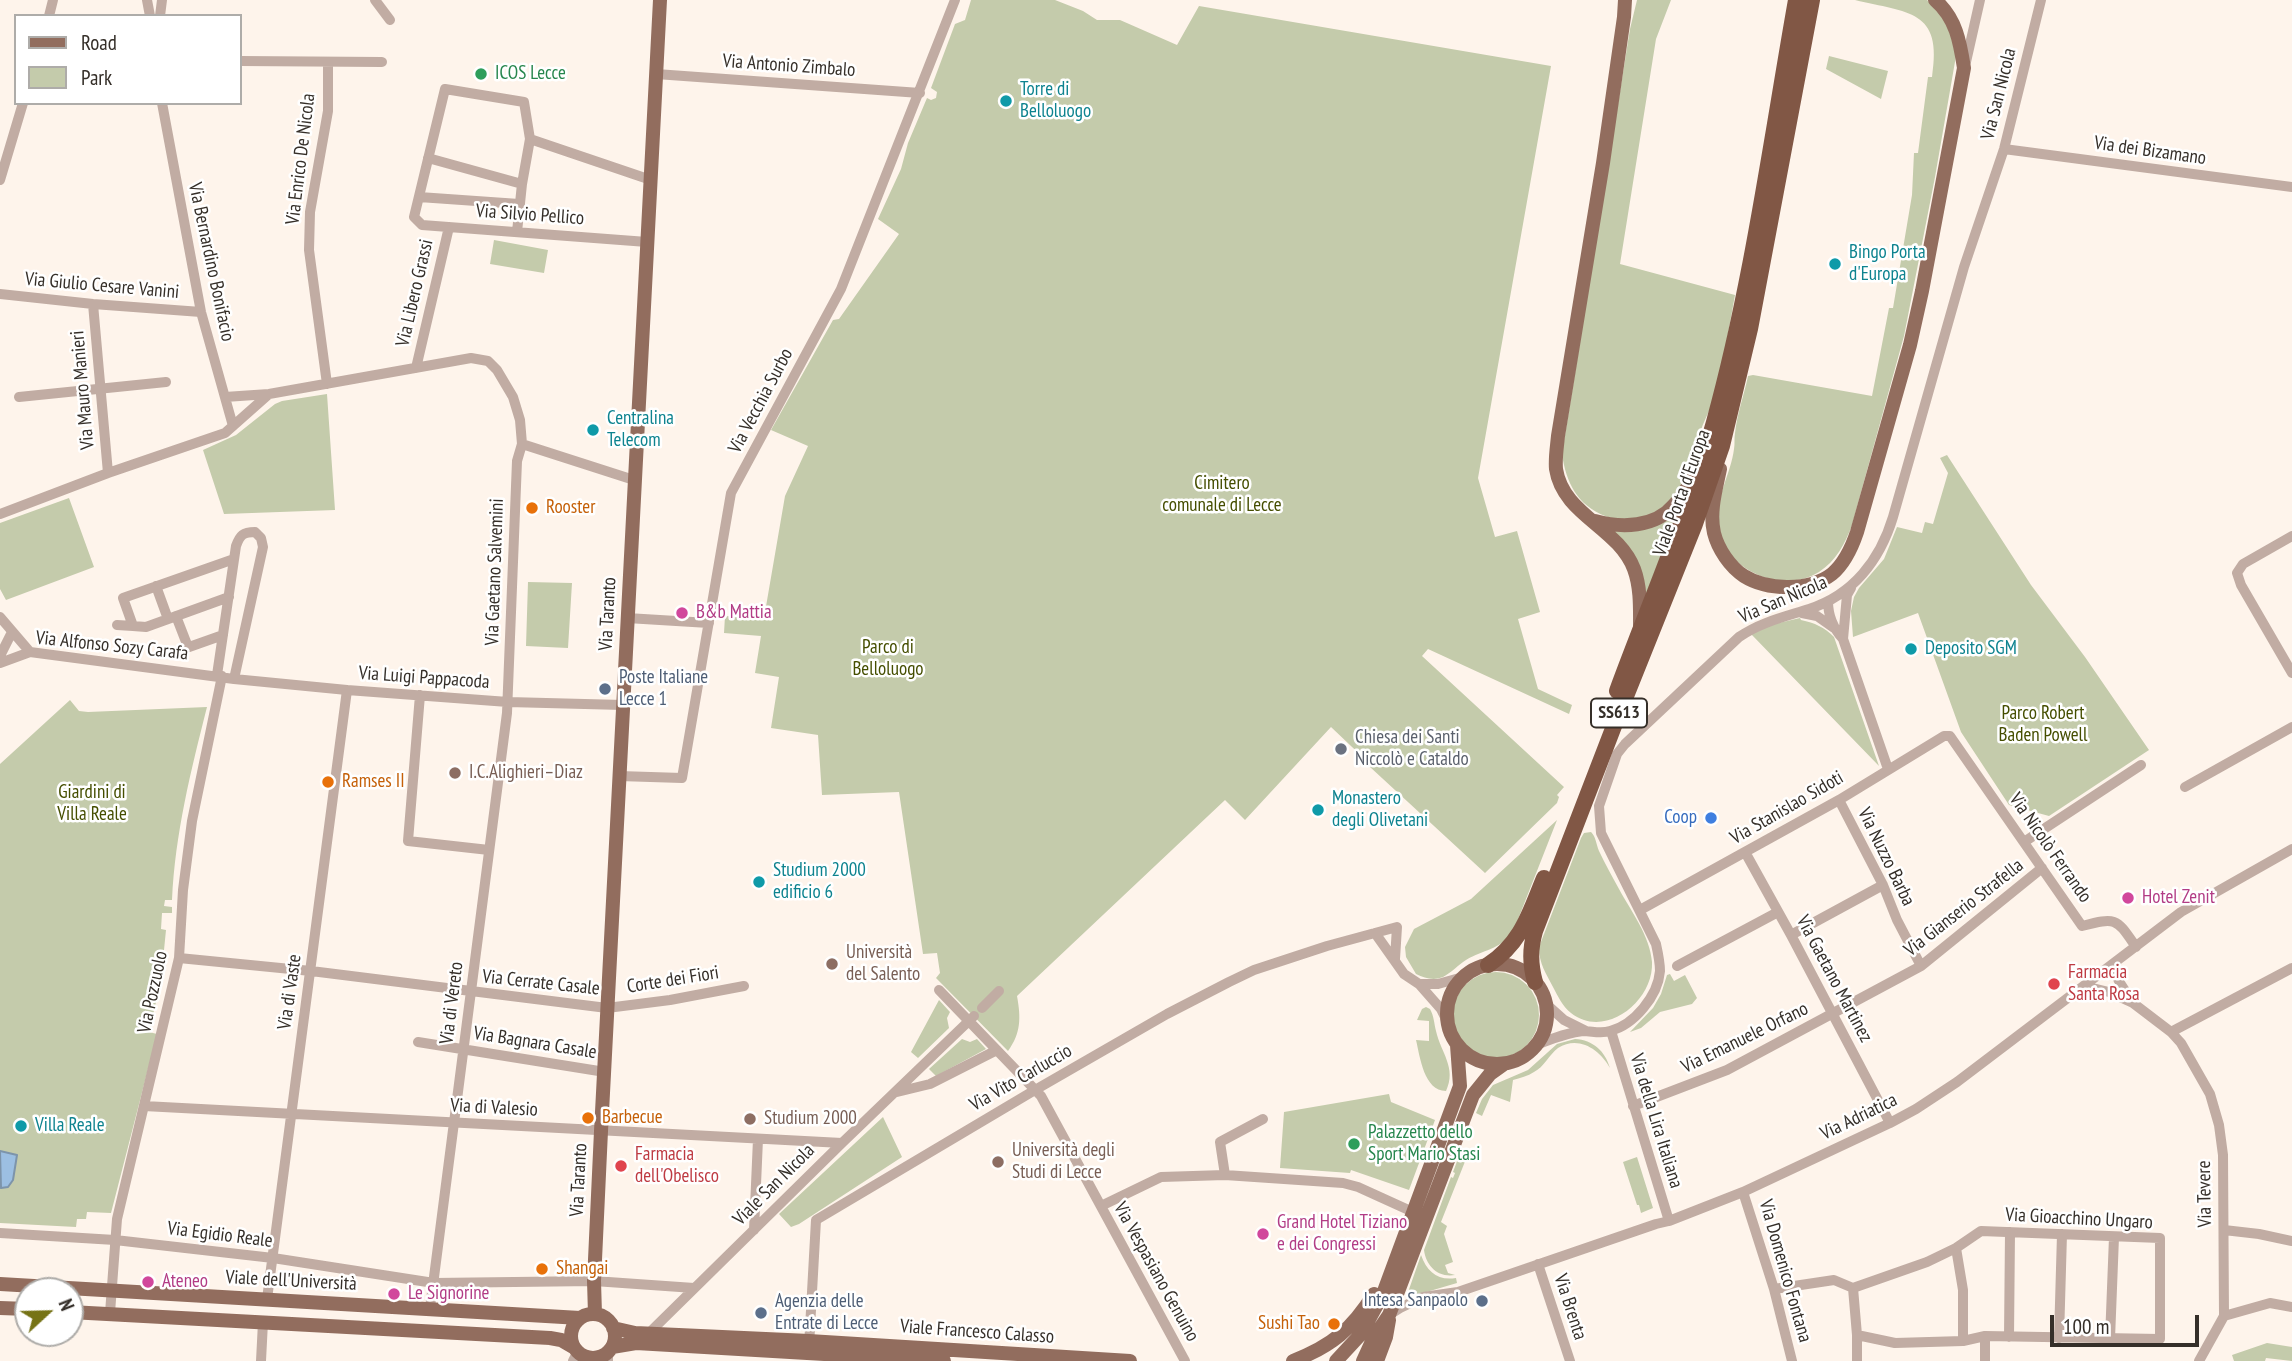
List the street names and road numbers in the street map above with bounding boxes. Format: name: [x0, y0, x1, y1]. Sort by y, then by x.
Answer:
street label: Via San Nicola: [1977, 46, 2021, 142]
street label: Via Antonio Zimbalo: [722, 50, 856, 82]
street label: Via Enrico De Nicola: [282, 92, 320, 226]
street label: Via dei Bizamano: [2093, 132, 2207, 170]
street label: Via Bernardino Bonifacio: [183, 180, 239, 344]
street label: Via Silvio Pellico: [475, 200, 585, 230]
street label: Via Libero Grassi: [392, 237, 438, 349]
street label: Via Giulio Cesare Vanini: [24, 268, 180, 304]
street label: Via Mauro Manieri: [66, 330, 100, 450]
street label: Via Vecchia Surbo: [724, 345, 798, 457]
street label: Viale Porta d'Europa: [1649, 427, 1715, 559]
street label: Via Gaetano Salvemini: [481, 498, 509, 646]
street label: Via San Nicola: [1735, 571, 1831, 629]
street label: Via Taranto: [595, 577, 621, 651]
street label: Via Alfonso Sozy Carafa: [35, 627, 189, 665]
street label: Via Luigi Pappacoda: [358, 662, 490, 694]
road number: SS613: [1591, 698, 1647, 728]
street label: Via Stanislao Sidoti: [1726, 766, 1848, 850]
street label: Via Nicolò Ferrando: [2004, 789, 2096, 907]
street label: Via Nuzzo Barba: [1852, 804, 1920, 910]
street label: Via Gianserio Strafella: [1900, 854, 2028, 962]
street label: Via Gaetano Martinez: [1791, 912, 1877, 1046]
street label: Via Pozzuolo: [133, 949, 173, 1035]
street label: Via di Vaste: [273, 953, 307, 1031]
street label: Via di Vereto: [436, 960, 468, 1046]
street label: Corte dei Fiori: [625, 961, 721, 999]
street label: Via Cerrate Casale: [481, 966, 601, 1000]
street label: Via Emanuele Orfano: [1678, 997, 1812, 1079]
street label: Via Bagnara Casale: [472, 1022, 598, 1064]
street label: Via Vito Carluccio: [966, 1040, 1076, 1116]
street label: Via della Lira Italiana: [1625, 1051, 1687, 1191]
street label: Via Adriatica: [1817, 1089, 1901, 1145]
street label: Via di Valesio: [450, 1094, 538, 1122]
street label: Viale San Nicola: [728, 1139, 820, 1231]
street label: Via Taranto: [566, 1143, 592, 1217]
street label: Via Tevere: [2193, 1160, 2217, 1228]
street label: Via Domenico Fontana: [1754, 1197, 1816, 1345]
street label: Via Vespasiano Genuino: [1108, 1198, 1204, 1346]
street label: Via Gioacchino Ungaro: [2005, 1204, 2153, 1234]
street label: Via Egidio Reale: [166, 1217, 274, 1253]
street label: Viale dell'Università: [225, 1266, 357, 1296]
street label: Via Brenta: [1549, 1271, 1591, 1343]
street label: Viale Francesco Calasso: [899, 1315, 1055, 1349]

